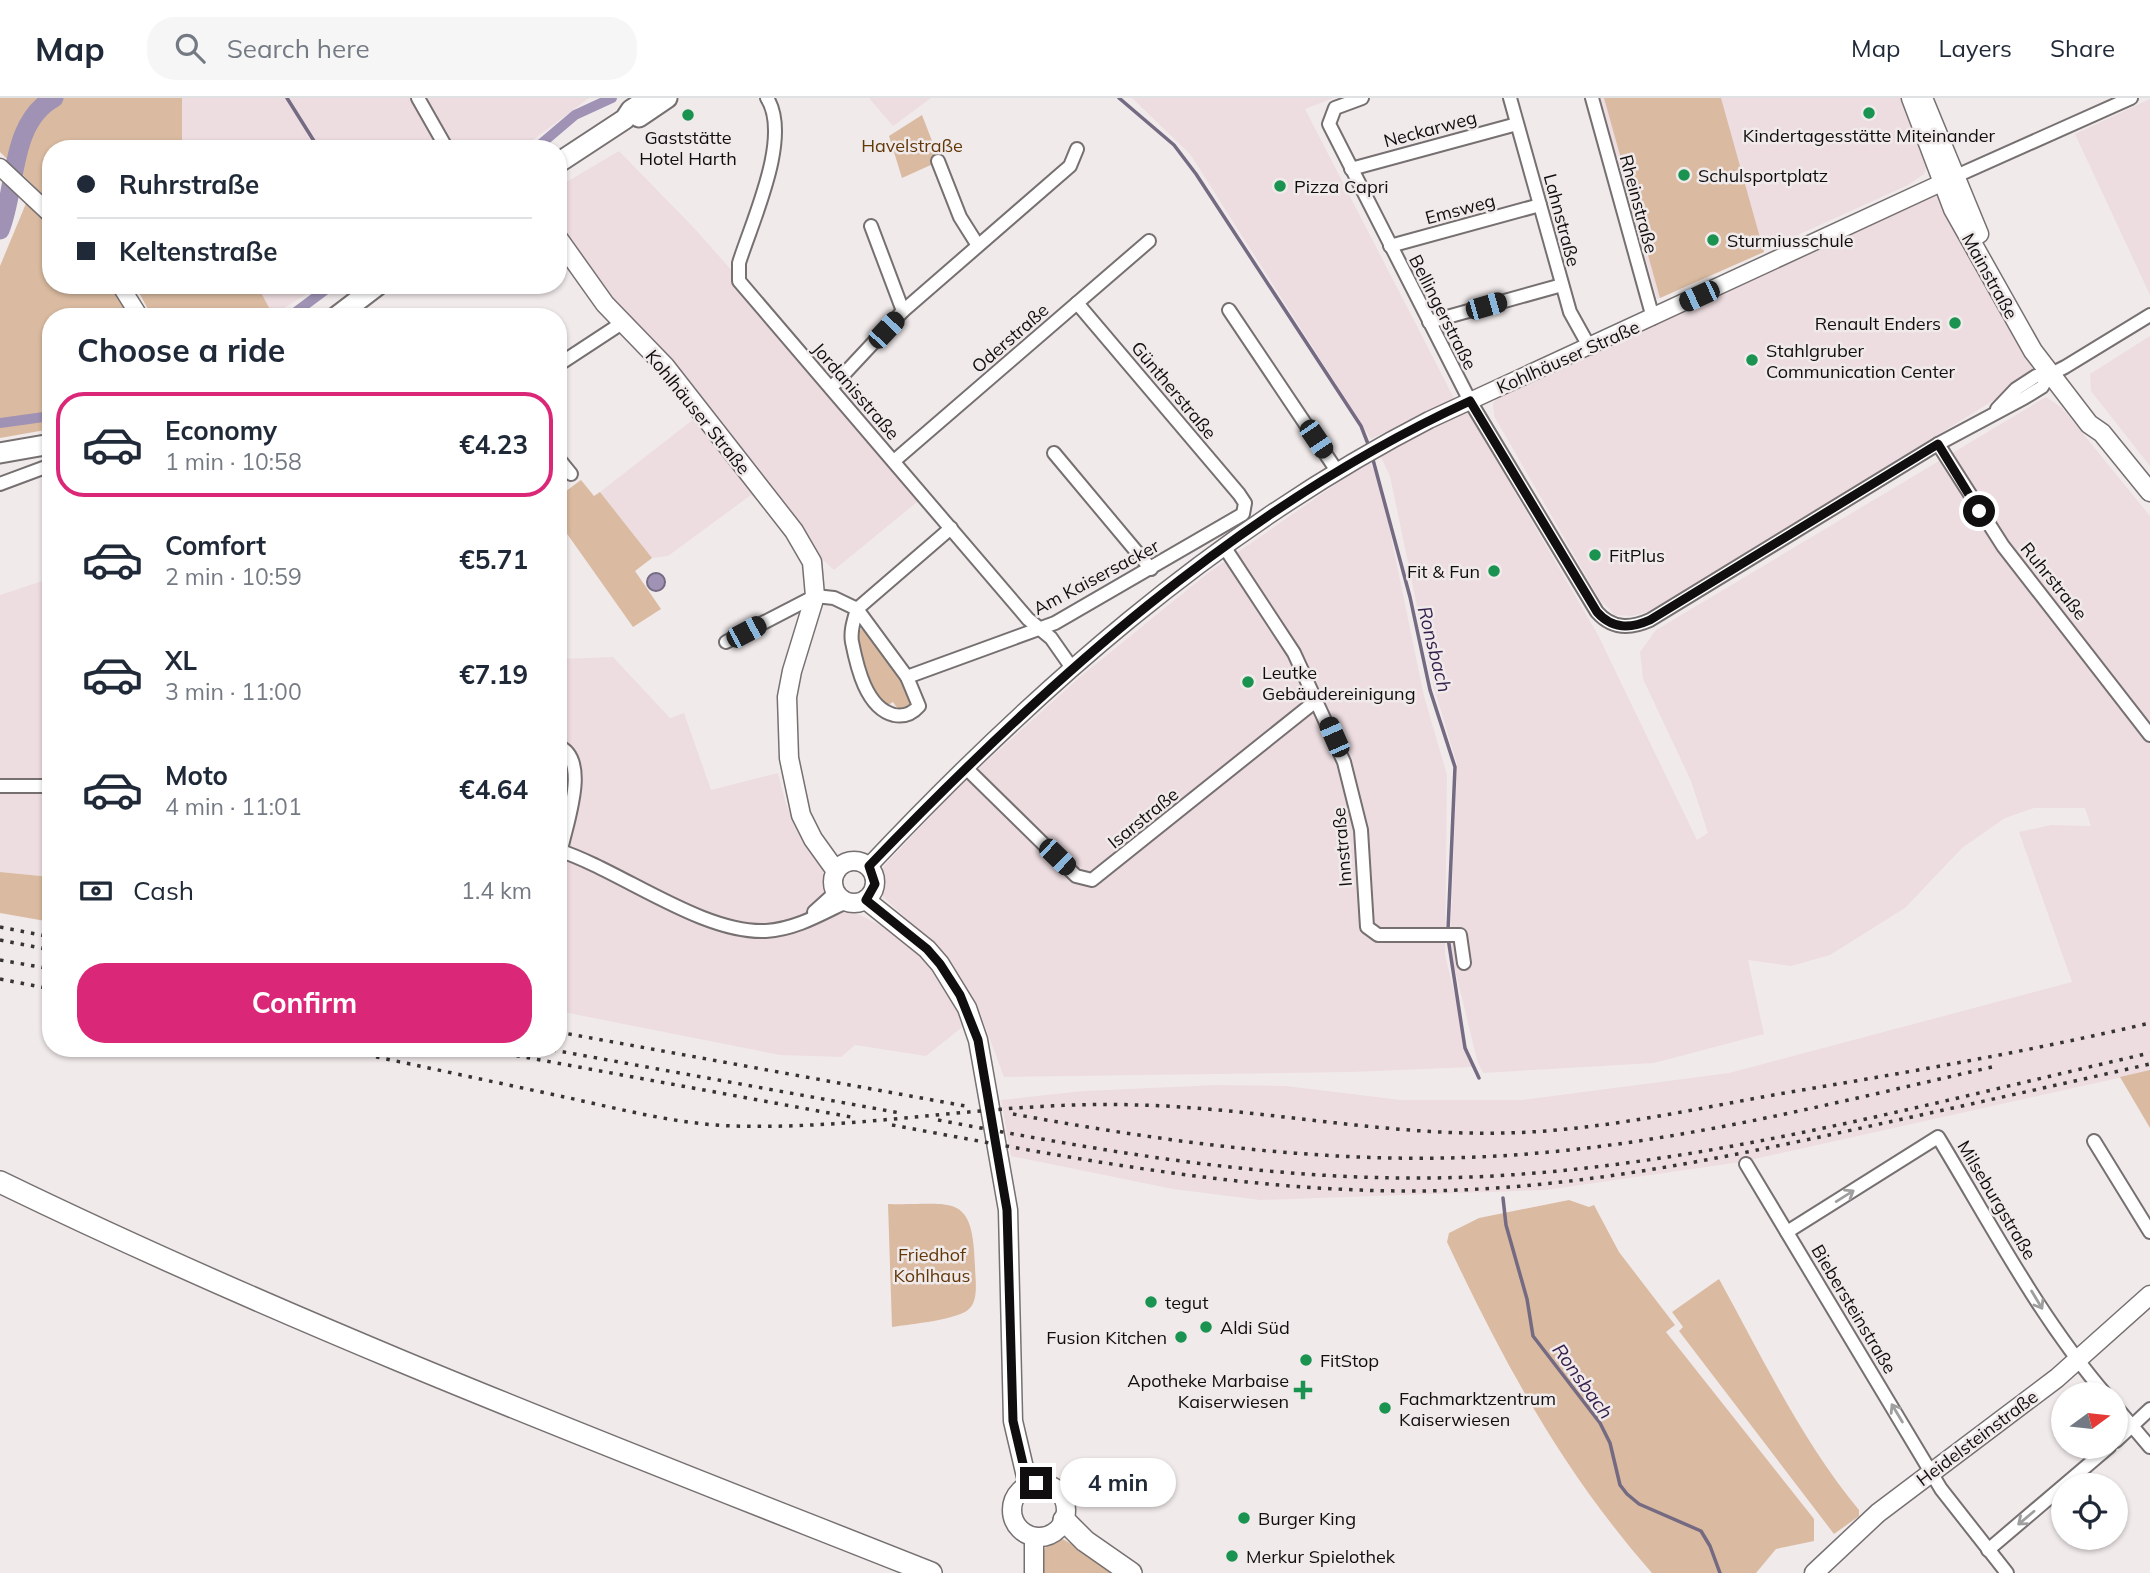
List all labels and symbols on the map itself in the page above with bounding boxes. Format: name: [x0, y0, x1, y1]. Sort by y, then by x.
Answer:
marker: Kindertagesstätte Miteinander: [1861, 105, 1877, 121]
street label: Neckarweg: [1381, 106, 1479, 152]
marker: Gaststätte Hotel Harth: [680, 107, 696, 123]
place label: Kindertagesstätte Miteinander: [1743, 124, 1996, 147]
place label: Gaststätte Hotel Harth: [639, 126, 737, 170]
park label: Havelstraße: [861, 134, 963, 157]
street label: Rheinstraße: [1615, 152, 1663, 256]
place label: Schulsportplatz: [1698, 164, 1828, 187]
marker: Schulsportplatz: [1676, 167, 1692, 183]
street label: Lahnstraße: [1539, 171, 1585, 269]
place label: Pizza Capri: [1294, 175, 1389, 198]
marker: Pizza Capri: [1272, 178, 1288, 194]
street label: Emsweg: [1423, 189, 1497, 229]
place label: Sturmiusschule: [1727, 229, 1854, 252]
street label: Mainstraße: [1957, 229, 2023, 323]
marker: Sturmiusschule: [1705, 232, 1721, 248]
street label: Bellingerstraße: [1404, 251, 1482, 373]
car: [1676, 278, 1723, 314]
car: [1463, 290, 1510, 322]
street label: Oderstraße: [967, 298, 1053, 378]
car: [864, 307, 909, 353]
place label: Renault Enders: [1815, 312, 1941, 335]
street label: Kohlhäuser Straße: [1493, 315, 1643, 399]
marker: Renault Enders: [1947, 315, 1963, 331]
street label: Güntherstraße: [1126, 336, 1222, 444]
street label: Jordanisstraße: [807, 338, 905, 444]
place label: Stahlgruber Communication Center: [1766, 339, 1956, 383]
street label: Kohlhäuser Straße: [641, 345, 755, 479]
marker: Stahlgruber Communication Center: [1744, 352, 1760, 368]
car: [1296, 416, 1337, 462]
route start: [1963, 495, 1995, 527]
street label: Am Kaisersacker: [1029, 534, 1163, 620]
street label: Ruhrstraße: [2016, 537, 2092, 625]
place label: FitPlus: [1609, 544, 1665, 567]
marker: FitPlus: [1587, 547, 1603, 563]
place label: Fit & Fun: [1407, 560, 1480, 583]
marker: Fit & Fun: [1486, 563, 1502, 579]
water label: Ronsbach: [1413, 604, 1457, 694]
car: [723, 613, 770, 651]
place label: Leutke Gebäudereinigung: [1262, 661, 1416, 705]
marker: Leutke Gebäudereinigung: [1240, 674, 1256, 690]
car: [1316, 714, 1353, 760]
street label: Isarstraße: [1103, 782, 1183, 854]
street label: Innstraße: [1327, 806, 1357, 888]
car: [1035, 835, 1080, 879]
street label: Milseburgstraße: [1952, 1136, 2042, 1264]
one-way arrow: [1835, 1189, 1854, 1203]
street label: Biebersteinstraße: [1806, 1240, 1902, 1378]
park label: Friedhof Kohlhaus: [894, 1243, 971, 1287]
one-way arrow: [2031, 1290, 2045, 1310]
place label: tegut: [1165, 1291, 1209, 1314]
marker: tegut: [1143, 1294, 1159, 1310]
place label: Aldi Süd: [1220, 1316, 1290, 1339]
marker: Aldi Süd: [1198, 1319, 1214, 1335]
place label: Fusion Kitchen: [1046, 1326, 1167, 1349]
marker: Fusion Kitchen: [1173, 1329, 1189, 1345]
water label: Ronsbach: [1548, 1338, 1618, 1424]
place label: FitStop: [1320, 1349, 1379, 1372]
marker: FitStop: [1298, 1352, 1314, 1368]
place label: Apotheke Marbaise Kaiserwiesen: [1127, 1369, 1289, 1413]
marker: Apotheke Marbaise Kaiserwiesen: [1295, 1382, 1311, 1398]
north arrow: [2051, 1382, 2128, 1460]
street label: Heidelsteinstraße: [1912, 1385, 2042, 1491]
place label: Fachmarktzentrum Kaiserwiesen: [1399, 1387, 1556, 1431]
marker: Fachmarktzentrum Kaiserwiesen: [1377, 1400, 1393, 1416]
one-way arrow: [1889, 1404, 1903, 1424]
callout: 4 min: [1060, 1458, 1176, 1508]
route end: [1020, 1467, 1052, 1499]
place label: Burger King: [1258, 1507, 1356, 1530]
marker: Burger King: [1236, 1510, 1252, 1526]
one-way arrow: [2017, 1510, 2035, 1526]
place label: Merkur Spielothek: [1246, 1545, 1396, 1568]
marker: Merkur Spielothek: [1224, 1548, 1240, 1564]

